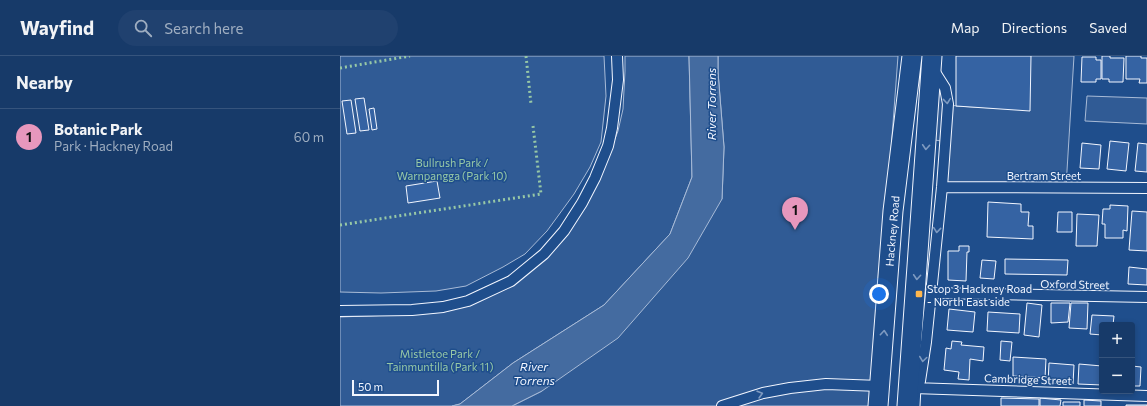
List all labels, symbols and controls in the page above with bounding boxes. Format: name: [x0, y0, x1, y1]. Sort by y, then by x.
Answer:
search box: [118, 10, 398, 46]
text: Wayfind: [20, 16, 94, 39]
icon: search: [132, 17, 154, 39]
text: Search here: [164, 19, 244, 37]
text: Map: [951, 19, 980, 36]
text: Directions: [1002, 19, 1067, 36]
text: Saved: [1089, 19, 1127, 36]
water label: River Torrens: [704, 67, 718, 140]
text: Nearby: [16, 72, 73, 93]
one-way arrow: [942, 98, 951, 104]
text: Botanic Park: [54, 120, 143, 138]
text: 1: [26, 129, 32, 145]
text: 60 m: [294, 129, 324, 145]
text: Park · Hackney Road: [54, 138, 173, 154]
one-way arrow: [921, 144, 930, 150]
park label: Bullrush Park / Warnpangga (Park 10): [397, 156, 507, 182]
street label: Bertram Street: [1007, 169, 1082, 182]
street label: Hackney Road: [882, 195, 902, 267]
pin: 1: [782, 197, 808, 230]
one-way arrow: [933, 227, 942, 233]
one-way arrow: [912, 274, 921, 280]
street label: Oxford Street: [1040, 277, 1110, 291]
place label: Stop 3 Hackney Road - North East side: [927, 282, 1032, 308]
your location: [869, 284, 889, 304]
marker: Stop 3 Hackney Road - North East side: [914, 289, 924, 299]
map controls: [1099, 322, 1135, 394]
button: +: [1099, 322, 1135, 358]
one-way arrow: [879, 330, 888, 336]
park label: Mistletoe Park / Tainmuntilla (Park 11): [387, 347, 493, 373]
one-way arrow: [919, 356, 928, 363]
button: −: [1099, 358, 1135, 394]
water label: River Torrens: [513, 359, 556, 387]
street label: Cambridge Street: [984, 371, 1073, 387]
scale bar: [352, 378, 439, 397]
text: 50 m: [358, 380, 383, 393]
one-way arrow: [756, 391, 763, 399]

